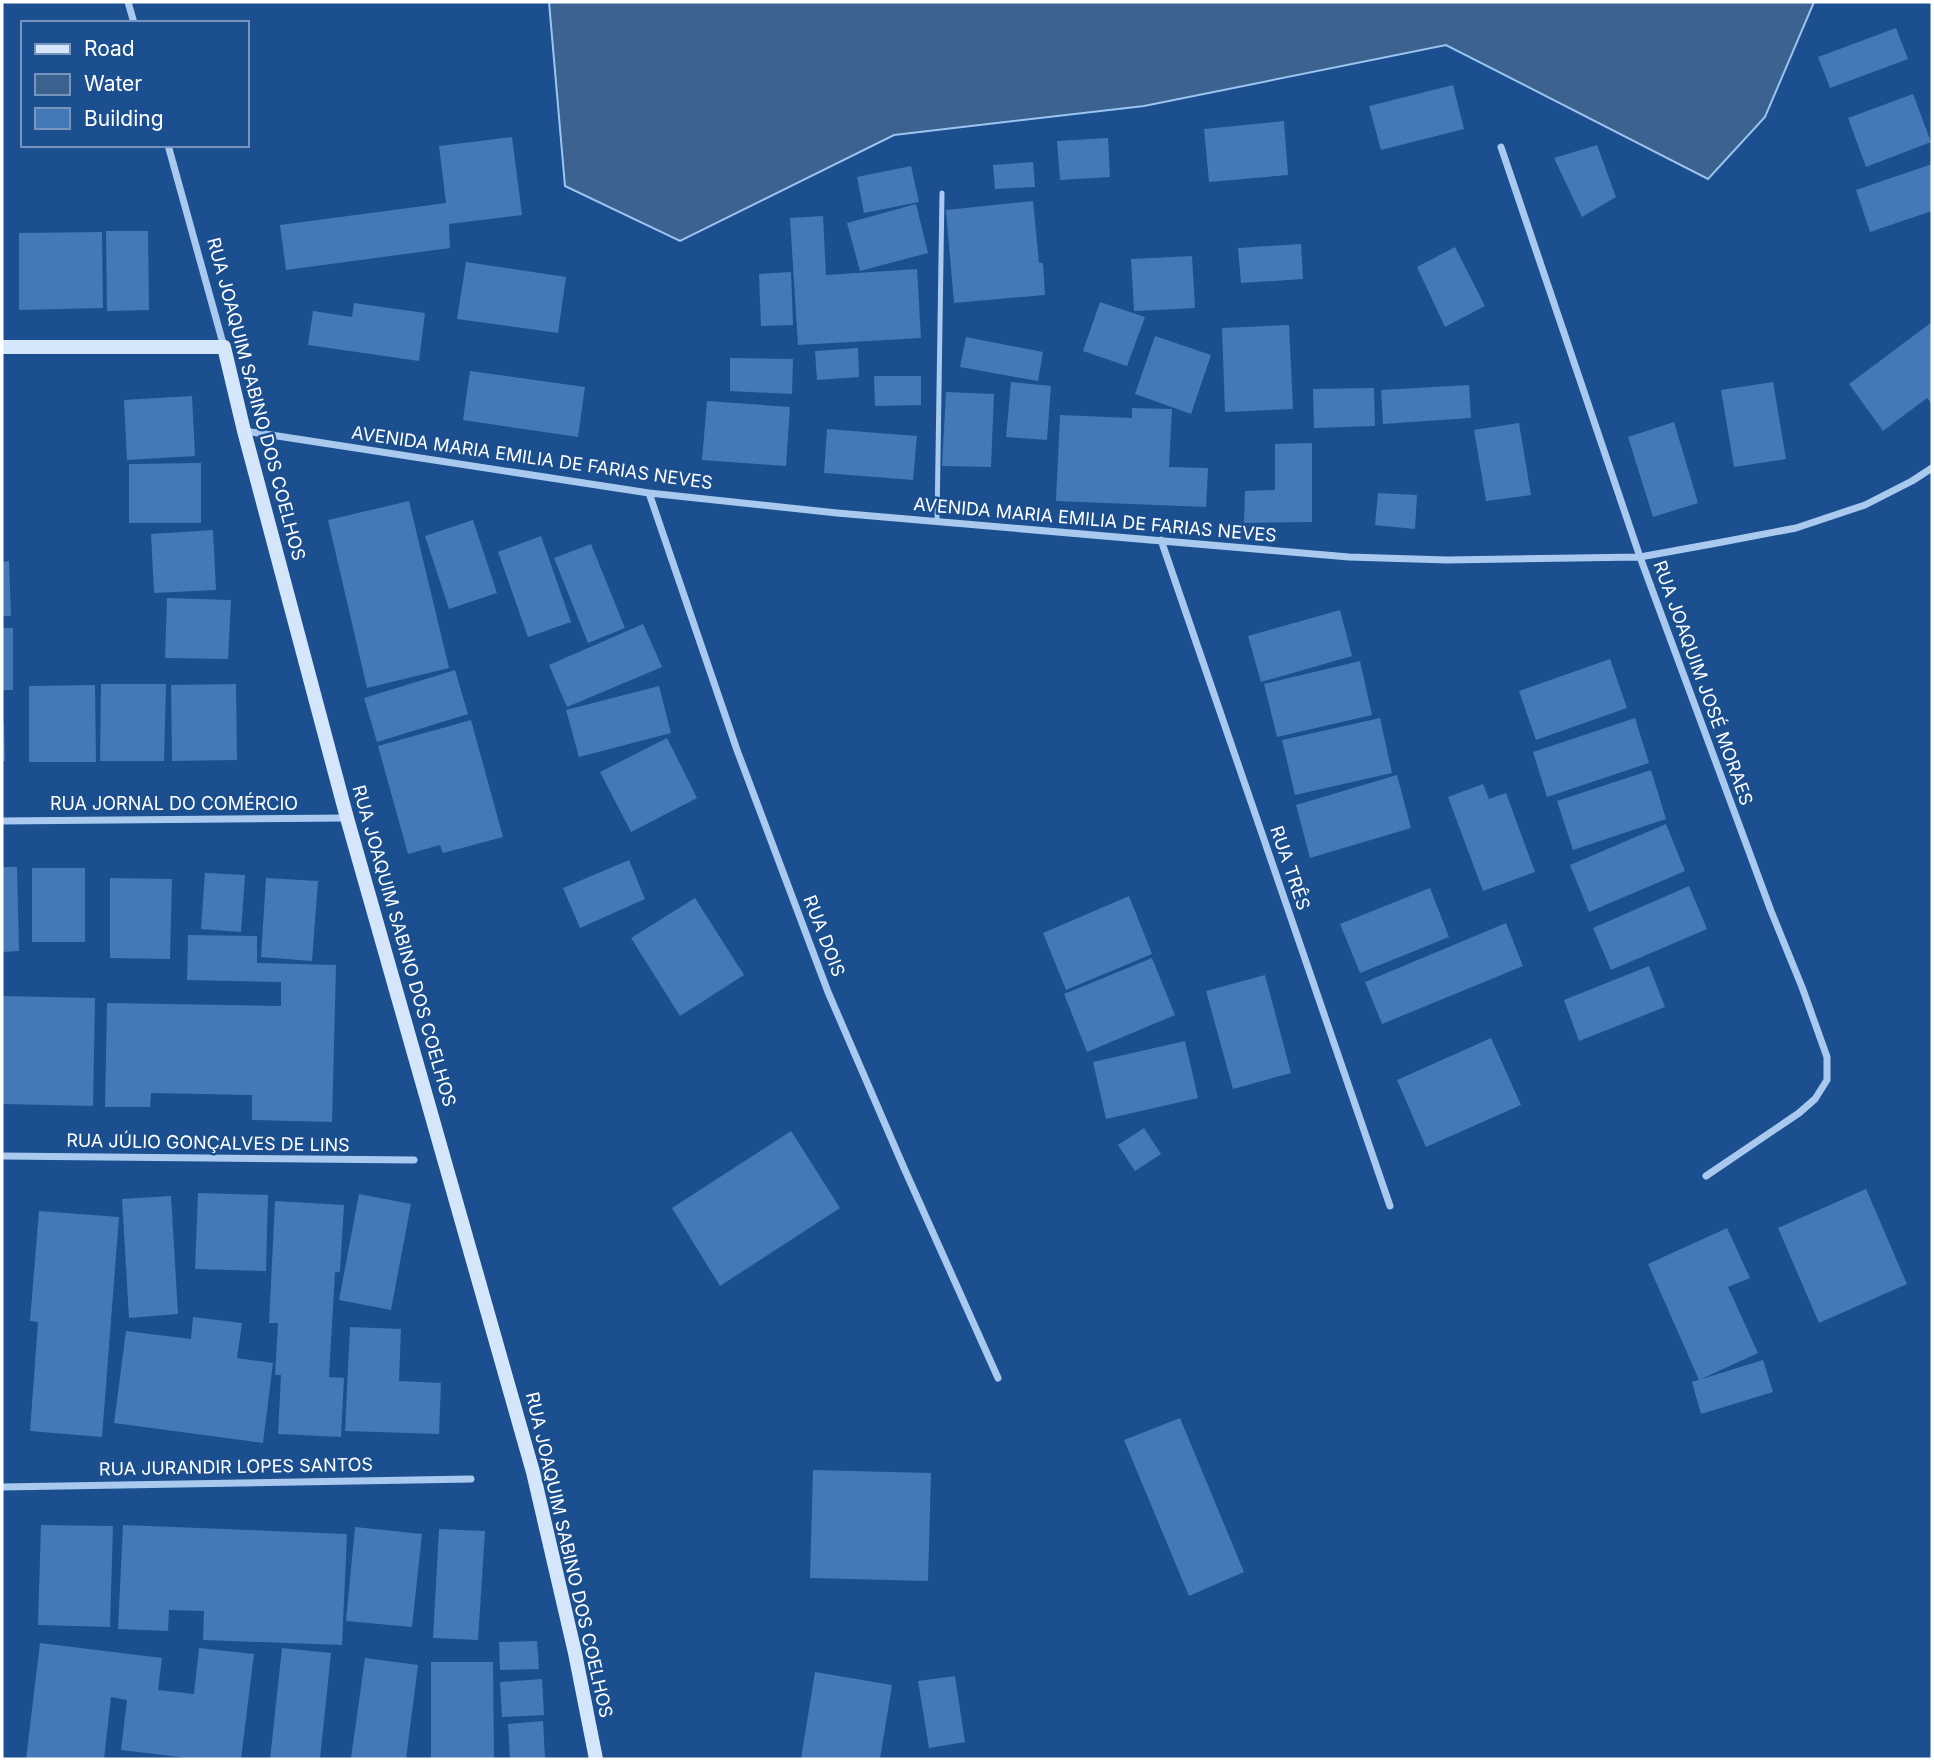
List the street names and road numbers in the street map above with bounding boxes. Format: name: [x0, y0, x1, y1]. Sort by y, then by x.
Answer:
street label: RUA JOAQUIM SABINO DOS COELHOS: [203, 235, 310, 563]
street label: AVENIDA MARIA EMILIA DE FARIAS NEVES: [350, 422, 714, 493]
street label: AVENIDA MARIA EMILIA DE FARIAS NEVES: [913, 493, 1278, 546]
street label: RUA JOAQUIM JOSÉ MORAES: [1649, 557, 1758, 808]
street label: RUA JOAQUIM SABINO DOS COELHOS: [348, 783, 461, 1109]
street label: RUA JORNAL DO COMÉRCIO: [50, 792, 298, 814]
street label: RUA TRÊS: [1266, 823, 1316, 913]
street label: RUA DOIS: [799, 892, 850, 979]
street label: RUA JÚLIO GONÇALVES DE LINS: [66, 1129, 350, 1155]
street label: RUA JOAQUIM SABINO DOS COELHOS: [522, 1390, 617, 1720]
street label: RUA JURANDIR LOPES SANTOS: [99, 1454, 373, 1479]

